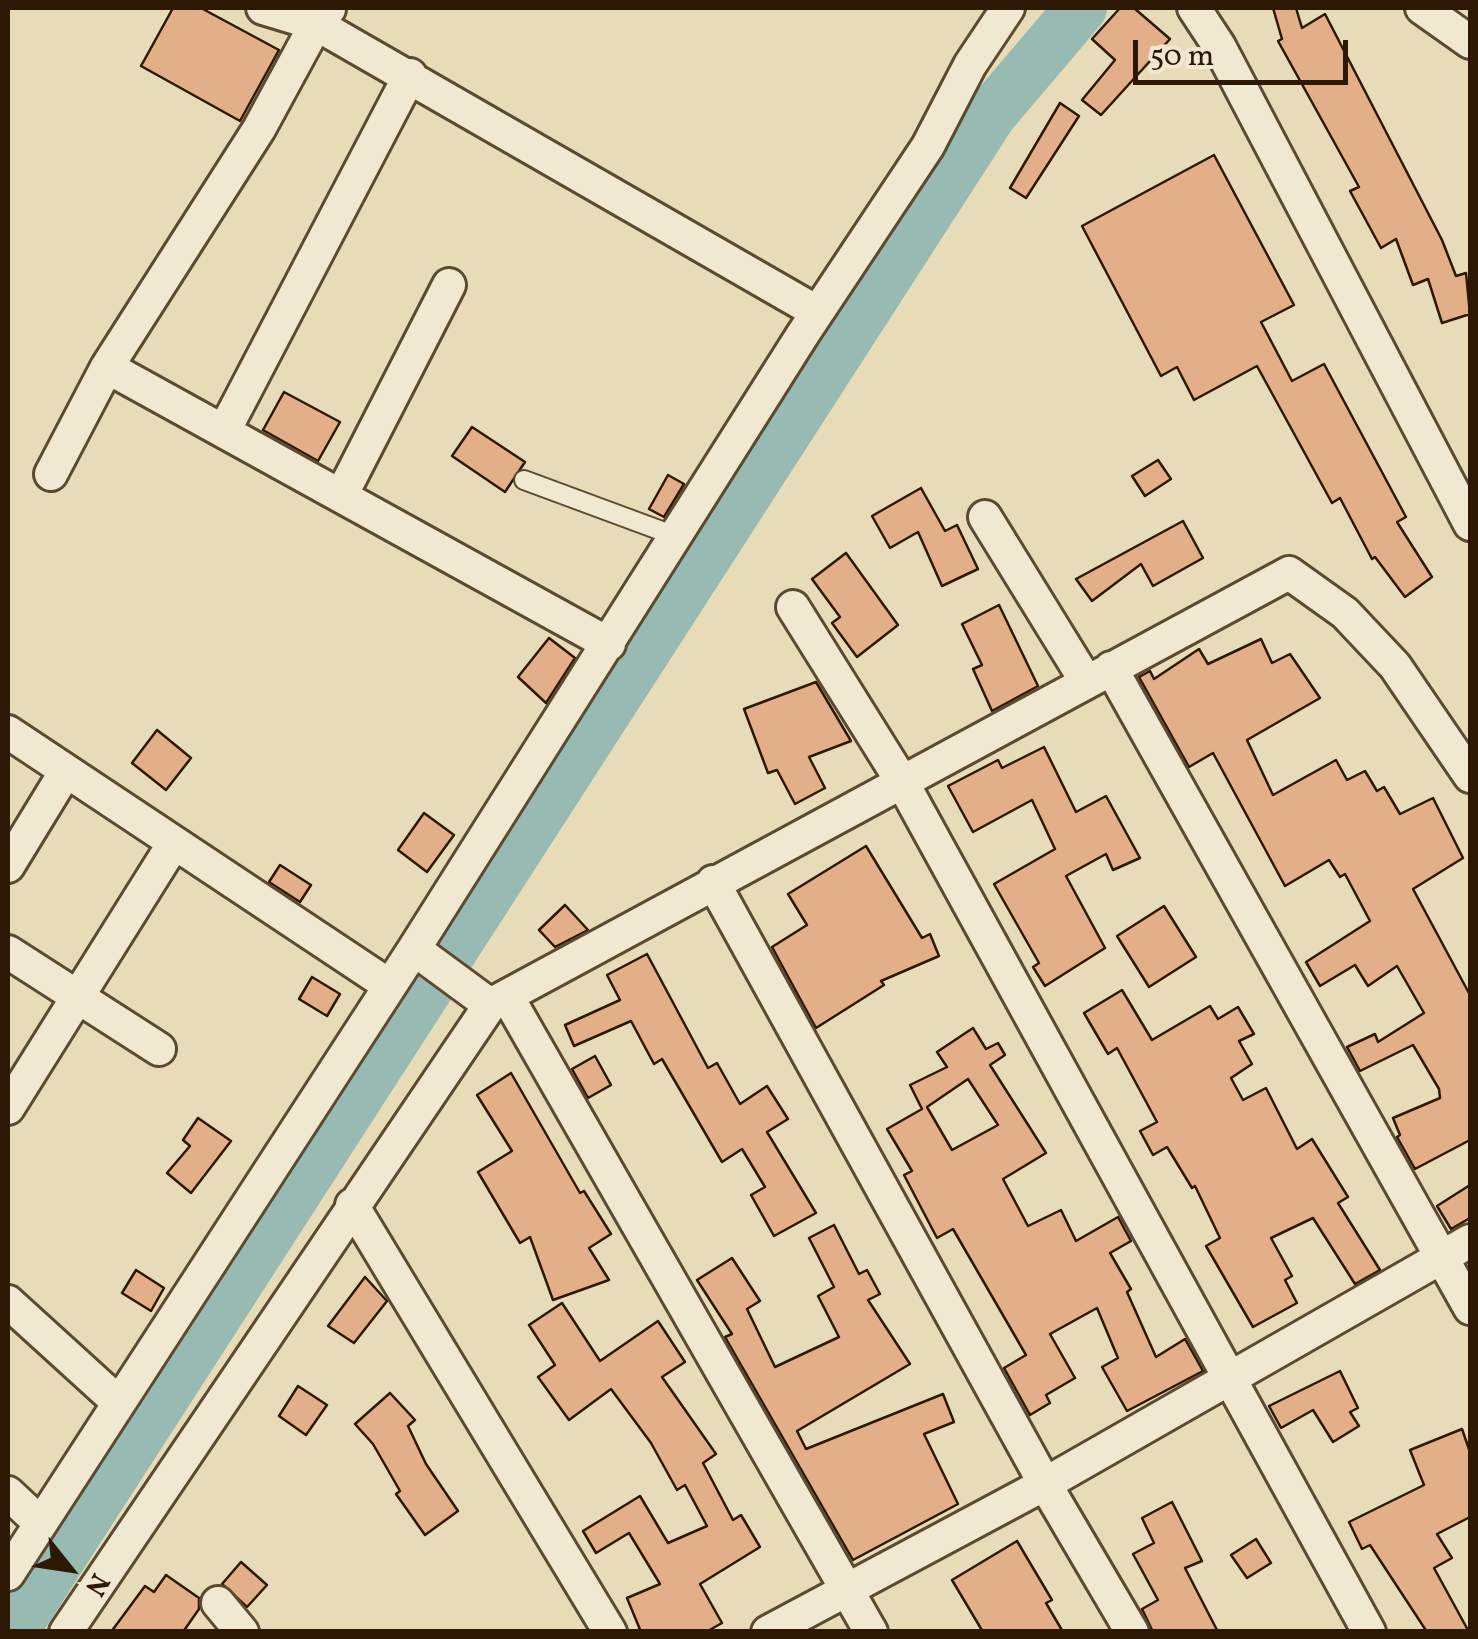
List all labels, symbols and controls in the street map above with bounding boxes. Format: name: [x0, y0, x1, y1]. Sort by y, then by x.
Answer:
scale bar: [1138, 20, 1353, 82]
text: 50 m: [1150, 36, 1214, 78]
north arrow: [20, 1519, 120, 1619]
text: N: [74, 1566, 118, 1603]

